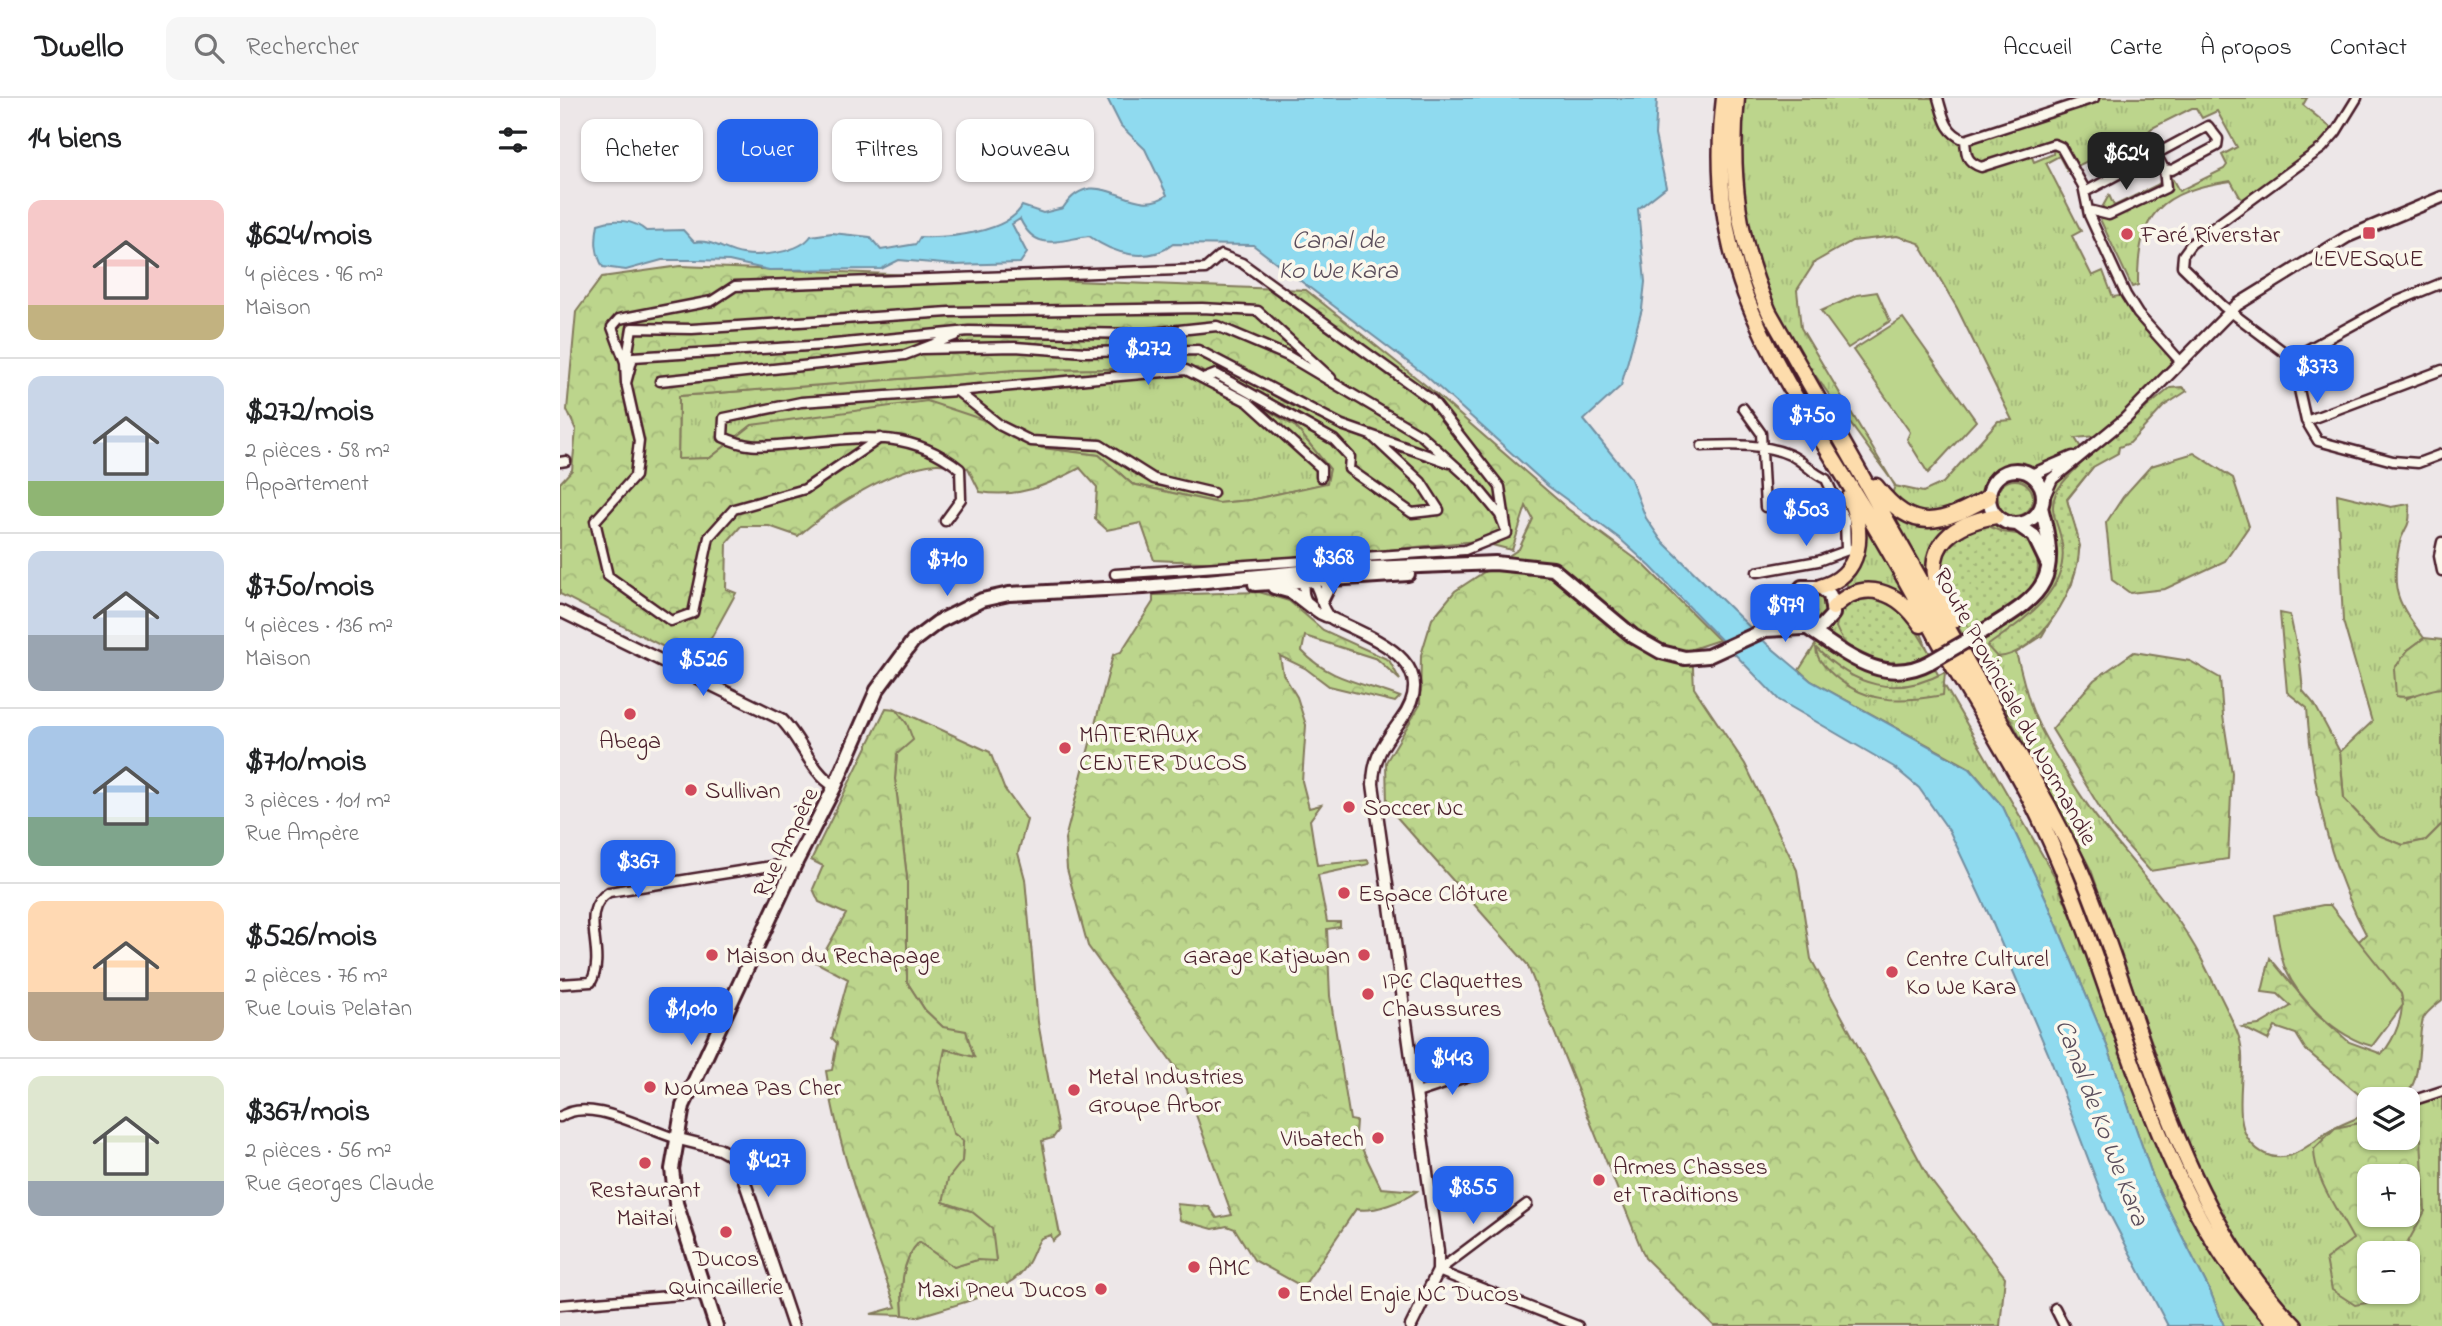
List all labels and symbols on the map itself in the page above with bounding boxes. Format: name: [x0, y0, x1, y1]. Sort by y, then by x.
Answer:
pin: $624: [2085, 132, 2167, 192]
place label: Faré Riverstar: [2140, 219, 2281, 254]
water label: Canal de Ko We Kara: [1278, 223, 1399, 291]
marker: LEVESQUE: [2361, 225, 2377, 241]
marker: Faré Riverstar: [2119, 226, 2135, 242]
place label: LEVESQUE: [2314, 243, 2424, 278]
pin: $272: [1107, 328, 1189, 387]
pin: $373: [2276, 345, 2358, 405]
pin: $750: [1771, 394, 1853, 454]
pin: $503: [1765, 489, 1847, 548]
pin: $368: [1292, 536, 1374, 596]
pin: $710: [906, 538, 988, 598]
street label: Route Provinciale du Normandie: [1923, 562, 2105, 852]
pin: $979: [1744, 584, 1826, 644]
pin: $526: [662, 638, 744, 698]
marker: Abega: [622, 706, 638, 722]
place label: MATERIAUX CENTER DUCOS: [1079, 719, 1247, 782]
place label: Abega: [599, 725, 661, 760]
marker: MATERIAUX CENTER DUCOS: [1057, 740, 1073, 756]
place label: Sullivan: [705, 775, 781, 810]
marker: Sullivan: [683, 782, 699, 798]
street label: Rue Ampère: [745, 782, 829, 904]
place label: Soccer Nc: [1363, 792, 1464, 827]
marker: Soccer Nc: [1341, 799, 1357, 815]
pin: $367: [597, 840, 679, 900]
place label: Espace Clôture: [1358, 878, 1508, 913]
marker: Espace Clôture: [1336, 885, 1352, 901]
place label: Maison du Rechapage: [726, 940, 940, 975]
place label: Garage Katjawan: [1183, 940, 1350, 975]
place label: Centre Culturel Ko We Kara: [1906, 943, 2049, 1006]
marker: Maison du Rechapage: [704, 947, 720, 963]
marker: Garage Katjawan: [1356, 947, 1372, 963]
marker: Centre Culturel Ko We Kara: [1884, 964, 1900, 980]
place label: IPC Claquettes Chaussures: [1382, 965, 1523, 1028]
marker: IPC Claquettes Chaussures: [1360, 986, 1376, 1002]
pin: $1,010: [634, 988, 748, 1047]
water label: Canal de Ko We Kara: [2043, 1014, 2157, 1233]
pin: $443: [1411, 1038, 1493, 1097]
place label: Metal Industries Groupe Arbor: [1088, 1061, 1244, 1124]
place label: Noumea Pas Cher: [664, 1072, 842, 1107]
marker: Noumea Pas Cher: [642, 1079, 658, 1095]
marker: Metal Industries Groupe Arbor: [1066, 1082, 1082, 1098]
place label: Vibatech: [1280, 1123, 1364, 1158]
marker: Vibatech: [1370, 1130, 1386, 1146]
pin: $427: [727, 1140, 809, 1199]
place label: Armes Chasses et Traditions: [1613, 1151, 1768, 1214]
marker: Restaurant Maitai: [637, 1155, 653, 1171]
pin: $855: [1432, 1166, 1514, 1226]
marker: Armes Chasses et Traditions: [1591, 1172, 1607, 1188]
place label: Restaurant Maitai: [589, 1174, 701, 1237]
marker: Ducos Quincaillerie: [718, 1224, 734, 1240]
place label: Ducos Quincaillerie: [669, 1243, 783, 1306]
place label: AMC: [1208, 1252, 1251, 1287]
marker: AMC: [1186, 1259, 1202, 1275]
place label: Maxi Pneu Ducos: [917, 1274, 1087, 1309]
place label: Endel Engie NC Ducos: [1298, 1278, 1519, 1313]
marker: Maxi Pneu Ducos: [1093, 1281, 1109, 1297]
marker: Endel Engie NC Ducos: [1276, 1285, 1292, 1301]

